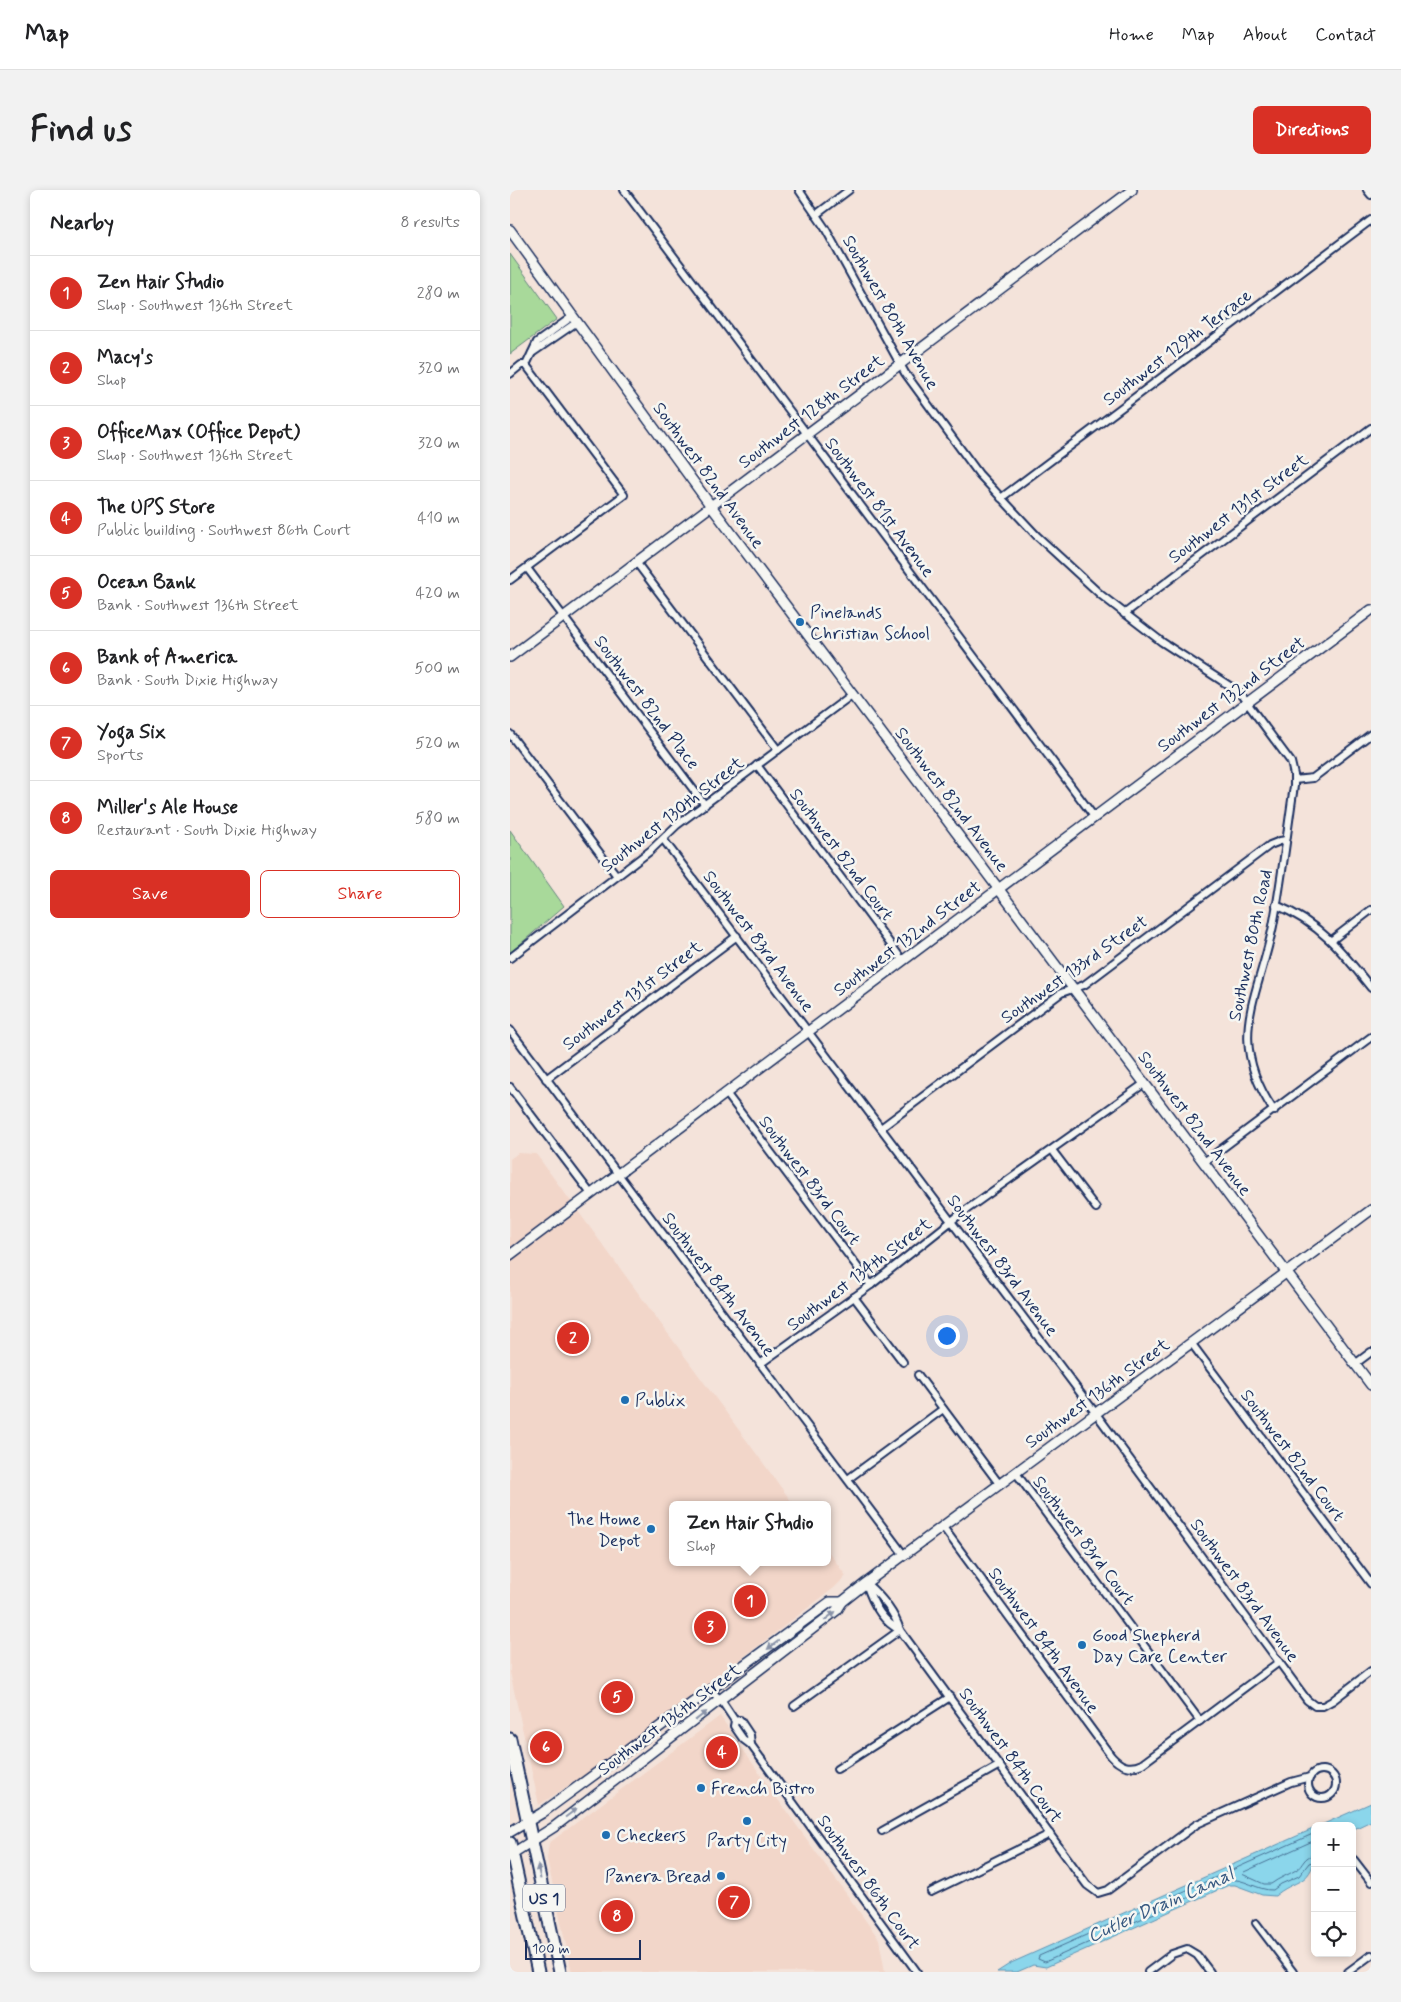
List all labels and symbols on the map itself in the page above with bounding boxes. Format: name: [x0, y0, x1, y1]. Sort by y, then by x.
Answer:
street label: Southwest 80th Avenue: [836, 231, 944, 394]
street label: Southwest 129th Terrace: [1098, 284, 1257, 412]
street label: Southwest 128th Street: [734, 349, 890, 475]
street label: Southwest 82nd Avenue: [647, 397, 770, 554]
street label: Southwest 81st Avenue: [819, 433, 940, 583]
street label: Southwest 131st Street: [1164, 448, 1314, 569]
place label: Pinelands Christian School: [810, 601, 930, 646]
marker: Pinelands Christian School: [794, 616, 806, 628]
street label: Southwest 82nd Place: [588, 631, 705, 775]
street label: Southwest 132nd Street: [1153, 631, 1311, 758]
street label: Southwest 82nd Avenue: [889, 722, 1014, 877]
street label: Southwest 130th Street: [596, 751, 750, 878]
street label: Southwest 82nd Court: [783, 783, 899, 926]
street label: Southwest 83rd Avenue: [697, 866, 820, 1018]
street label: Southwest 80th Road: [1223, 867, 1279, 1023]
street label: Southwest 132nd Street: [829, 875, 987, 1002]
street label: Southwest 133rd Street: [996, 910, 1153, 1030]
street label: Southwest 131st Street: [558, 935, 708, 1056]
street label: Southwest 82nd Avenue: [1132, 1046, 1257, 1201]
street label: Southwest 83rd Court: [753, 1111, 866, 1250]
street label: Southwest 83rd Avenue: [941, 1190, 1064, 1342]
street label: Southwest 84th Avenue: [656, 1207, 781, 1362]
street label: Southwest 134th Street: [782, 1212, 937, 1337]
pin: 2: [557, 1319, 589, 1357]
your location: [934, 1323, 960, 1349]
street label: Southwest 136th Street: [1020, 1333, 1175, 1454]
street label: Southwest 82nd Court: [1234, 1384, 1350, 1527]
place label: Publix: [635, 1389, 686, 1413]
marker: Publix: [619, 1394, 631, 1406]
street label: Southwest 83rd Court: [1027, 1471, 1140, 1610]
place label: The Home Depot: [567, 1508, 641, 1553]
street label: Southwest 83rd Avenue: [1184, 1514, 1304, 1667]
marker: The Home Depot: [645, 1523, 657, 1535]
street label: Southwest 84th Avenue: [982, 1563, 1104, 1719]
pin: 1: [734, 1582, 766, 1620]
pin: 3: [694, 1608, 726, 1646]
one-way arrow: [823, 1611, 836, 1622]
place label: Good Shepherd Day Care Center: [1092, 1624, 1228, 1669]
marker: Good Shepherd Day Care Center: [1076, 1639, 1088, 1651]
one-way arrow: [766, 1640, 780, 1650]
street label: Southwest 136th Street: [593, 1658, 746, 1782]
pin: 5: [601, 1678, 633, 1716]
street label: Southwest 84th Court: [953, 1683, 1068, 1828]
one-way arrow: [694, 1710, 707, 1721]
pin: 6: [530, 1728, 562, 1766]
pin: 4: [706, 1733, 738, 1771]
place label: French Bistro: [711, 1777, 815, 1801]
marker: French Bistro: [695, 1782, 707, 1794]
one-way arrow: [565, 1808, 578, 1819]
street label: Southwest 86th Court: [811, 1810, 925, 1955]
marker: Party City: [741, 1815, 753, 1827]
place label: Checkers: [616, 1824, 686, 1848]
marker: Checkers: [600, 1829, 612, 1841]
place label: Party City: [707, 1829, 787, 1853]
water label: Cutler Drain Canal: [1084, 1861, 1239, 1949]
one-way arrow: [534, 1864, 542, 1880]
place label: Panera Bread: [605, 1865, 711, 1889]
marker: Panera Bread: [715, 1870, 727, 1882]
pin: 7: [718, 1883, 750, 1921]
road number: US 1: [523, 1885, 565, 1912]
pin: 8: [601, 1897, 633, 1935]
scale bar: [525, 1937, 641, 1960]

